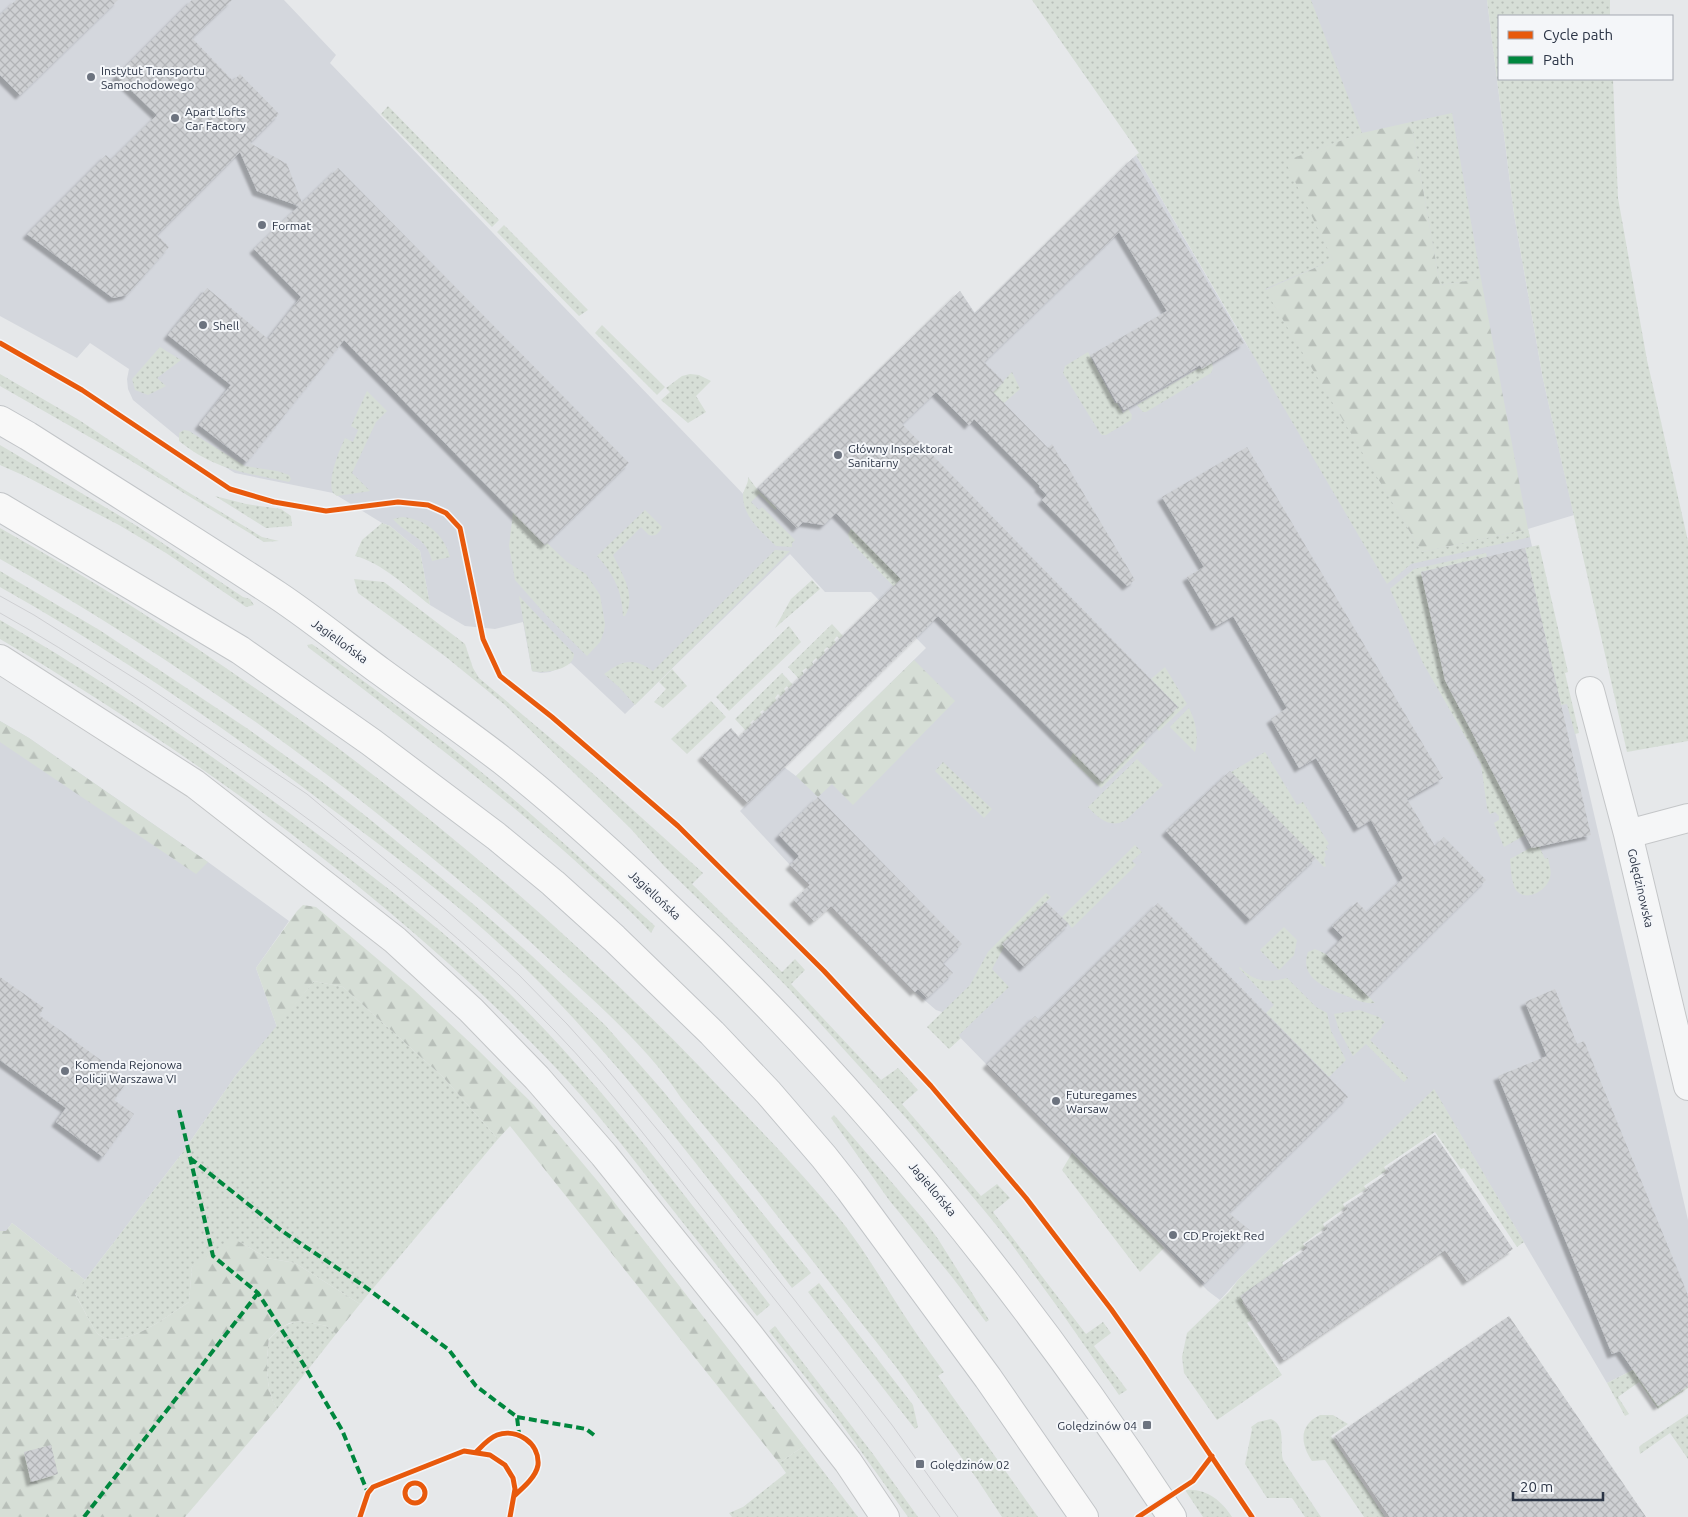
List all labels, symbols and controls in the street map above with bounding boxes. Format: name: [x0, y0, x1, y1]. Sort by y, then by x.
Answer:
legend: [1498, 15, 1673, 80]
text: Cycle path: [1543, 26, 1613, 43]
text: Path: [1543, 51, 1574, 68]
place label: Instytut Transportu Samochodowego: [101, 64, 205, 91]
marker: Instytut Transportu Samochodowego: [85, 71, 97, 83]
place label: Apart Lofts Car Factory: [185, 105, 246, 132]
marker: Apart Lofts Car Factory: [169, 112, 181, 124]
marker: Format: [256, 219, 268, 231]
place label: Format: [272, 219, 311, 232]
marker: Shell: [197, 319, 209, 331]
place label: Shell: [213, 319, 239, 332]
place label: Główny Inspektorat Sanitarny: [848, 442, 953, 469]
marker: Główny Inspektorat Sanitarny: [832, 449, 844, 461]
street label: Jagiellońska: [309, 616, 371, 666]
street label: Golędzinowska: [1626, 847, 1656, 929]
street label: Jagiellońska: [626, 868, 684, 922]
place label: Komenda Rejonowa Policji Warszawa VI: [75, 1058, 182, 1085]
marker: Komenda Rejonowa Policji Warszawa VI: [59, 1065, 71, 1077]
place label: Futuregames Warsaw: [1066, 1088, 1137, 1115]
marker: Futuregames Warsaw: [1050, 1095, 1062, 1107]
street label: Jagiellońska: [907, 1160, 959, 1218]
marker: CD Projekt Red: [1167, 1229, 1179, 1241]
place label: CD Projekt Red: [1183, 1229, 1264, 1242]
place label: Golędzinów 04: [1057, 1419, 1137, 1432]
marker: Golędzinów 04: [1141, 1419, 1153, 1431]
marker: Golędzinów 02: [914, 1458, 926, 1470]
place label: Golędzinów 02: [930, 1458, 1010, 1471]
scale bar: [1513, 1470, 1603, 1502]
text: 20 m: [1520, 1478, 1553, 1495]

